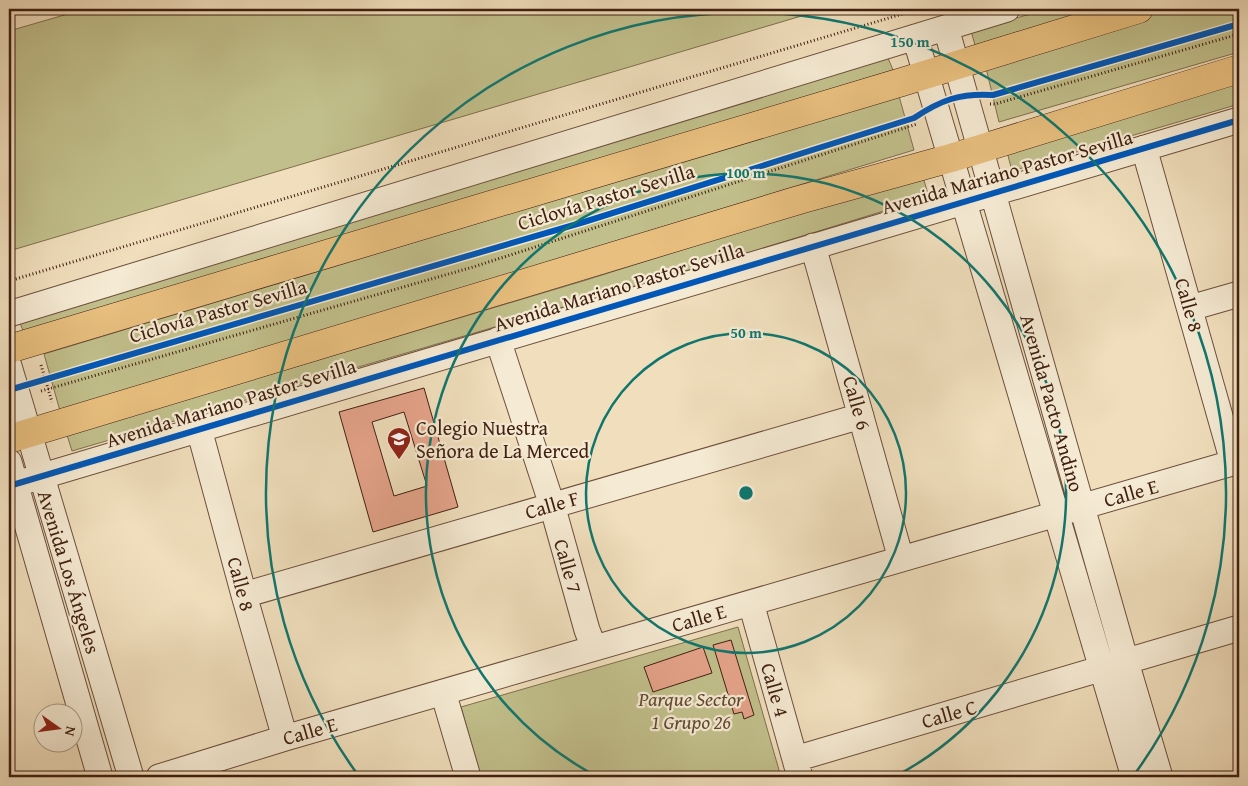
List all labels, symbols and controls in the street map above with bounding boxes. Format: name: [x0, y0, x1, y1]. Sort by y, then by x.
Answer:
text: 150 m: [890, 31, 930, 52]
street label: Avenida Mariano Pastor Sevilla: [878, 122, 1136, 221]
street label: Ciclovía Pastor Sevilla: [514, 156, 698, 237]
text: 100 m: [726, 162, 766, 183]
street label: Avenida Mariano Pastor Sevilla: [490, 235, 748, 338]
street label: Ciclovía Pastor Sevilla: [126, 271, 311, 350]
street label: Calle 8: [1168, 274, 1211, 335]
street label: Avenida Pacto Andino: [1013, 311, 1092, 495]
text: 50 m: [730, 322, 762, 343]
street label: Avenida Mariano Pastor Sevilla: [102, 351, 360, 454]
street label: Calle 6: [836, 372, 879, 433]
place label: Colegio Nuestra Señora de La Merced: [416, 413, 590, 465]
school or university icon: Colegio Nuestra Señora de La Merced: [386, 426, 412, 460]
street label: Calle E: [1100, 471, 1162, 514]
street label: Calle F: [521, 483, 582, 526]
centre of rings: [737, 484, 755, 502]
street label: Avenida Los Ángeles: [31, 487, 108, 657]
street label: Calle 7: [547, 535, 590, 596]
street label: Calle 8: [220, 554, 263, 614]
street label: Calle E: [668, 596, 730, 639]
street label: Calle 4: [754, 659, 797, 720]
park label: Parque Sector 1 Grupo 26: [638, 684, 744, 736]
street label: Calle C: [918, 692, 980, 735]
north arrow: [32, 704, 82, 754]
street label: Calle E: [279, 709, 341, 752]
text: N: [60, 724, 81, 739]

